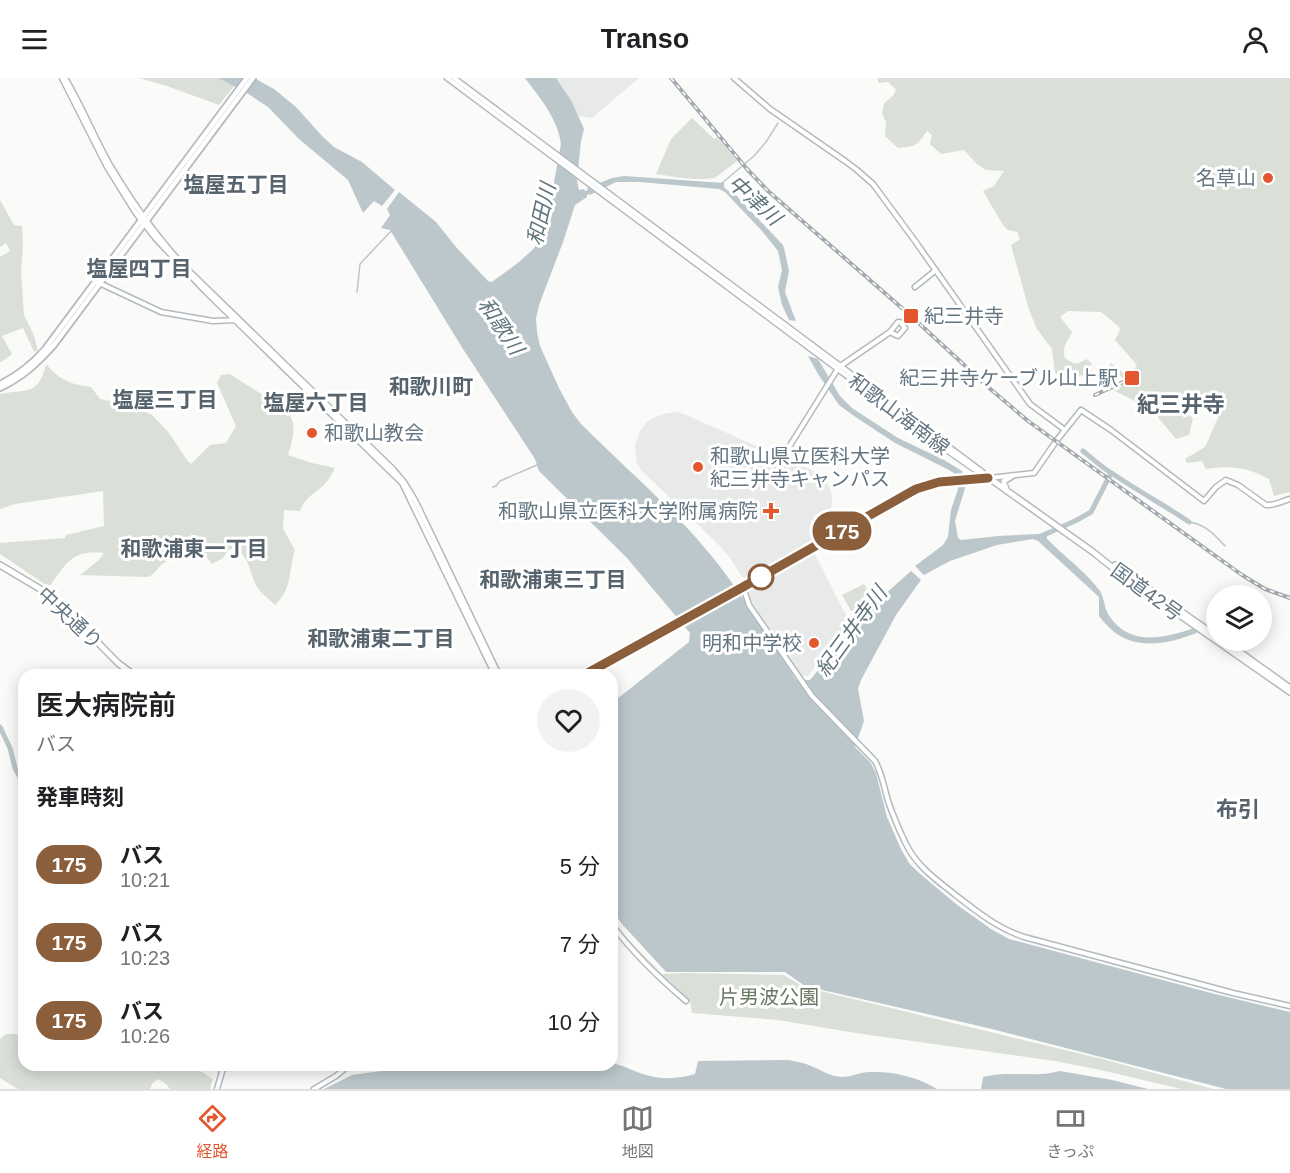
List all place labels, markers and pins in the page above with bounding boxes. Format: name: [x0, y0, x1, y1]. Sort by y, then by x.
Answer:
place label: 名草山: [1196, 167, 1256, 189]
marker: 名草山: [1261, 171, 1275, 185]
place label: 紀三井寺: [924, 305, 1004, 327]
marker: 紀三井寺: [902, 307, 920, 325]
place label: 紀三井寺ケーブル山上駅: [899, 367, 1118, 389]
marker: 紀三井寺ケーブル山上駅: [1123, 369, 1141, 387]
place label: 和歌山教会: [324, 422, 424, 444]
marker: 和歌山教会: [305, 426, 319, 440]
place label: 和歌山県立医科大学 紀三井寺キャンパス: [710, 445, 890, 490]
marker: 和歌山県立医科大学 紀三井寺キャンパス: [691, 460, 705, 474]
place label: 和歌山県立医科大学附属病院: [498, 500, 758, 522]
marker: 和歌山県立医科大学附属病院: [762, 502, 780, 520]
unlabelled marker: [748, 564, 774, 590]
place label: 明和中学校: [702, 632, 802, 654]
marker: 明和中学校: [807, 636, 821, 650]

